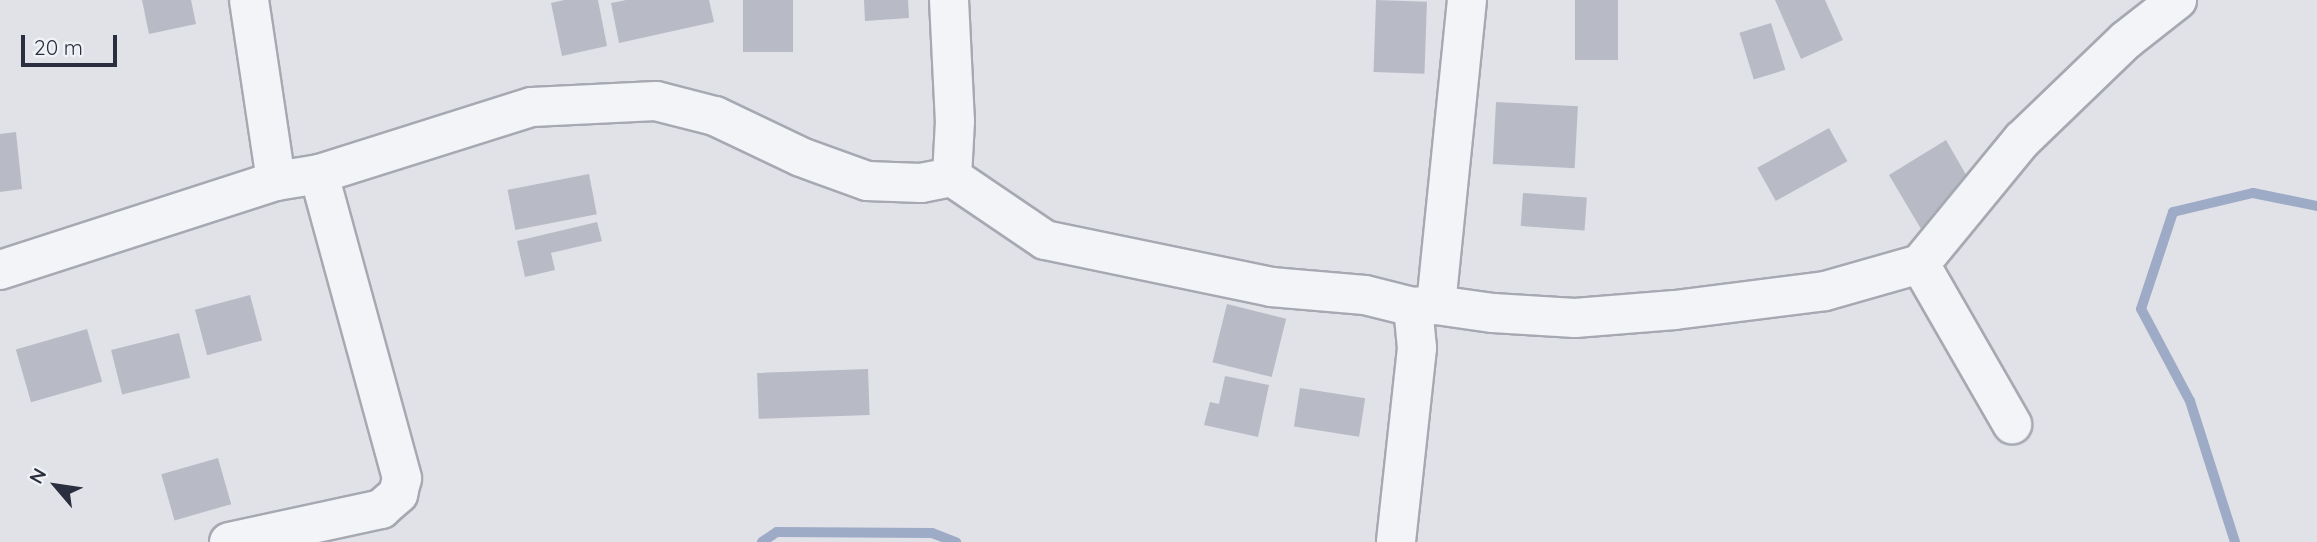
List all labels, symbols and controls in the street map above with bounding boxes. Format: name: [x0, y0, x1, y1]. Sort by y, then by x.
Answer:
scale bar: [24, 21, 121, 65]
text: 20 m: [34, 34, 83, 60]
north arrow: [21, 451, 91, 521]
text: N: [24, 464, 52, 488]

